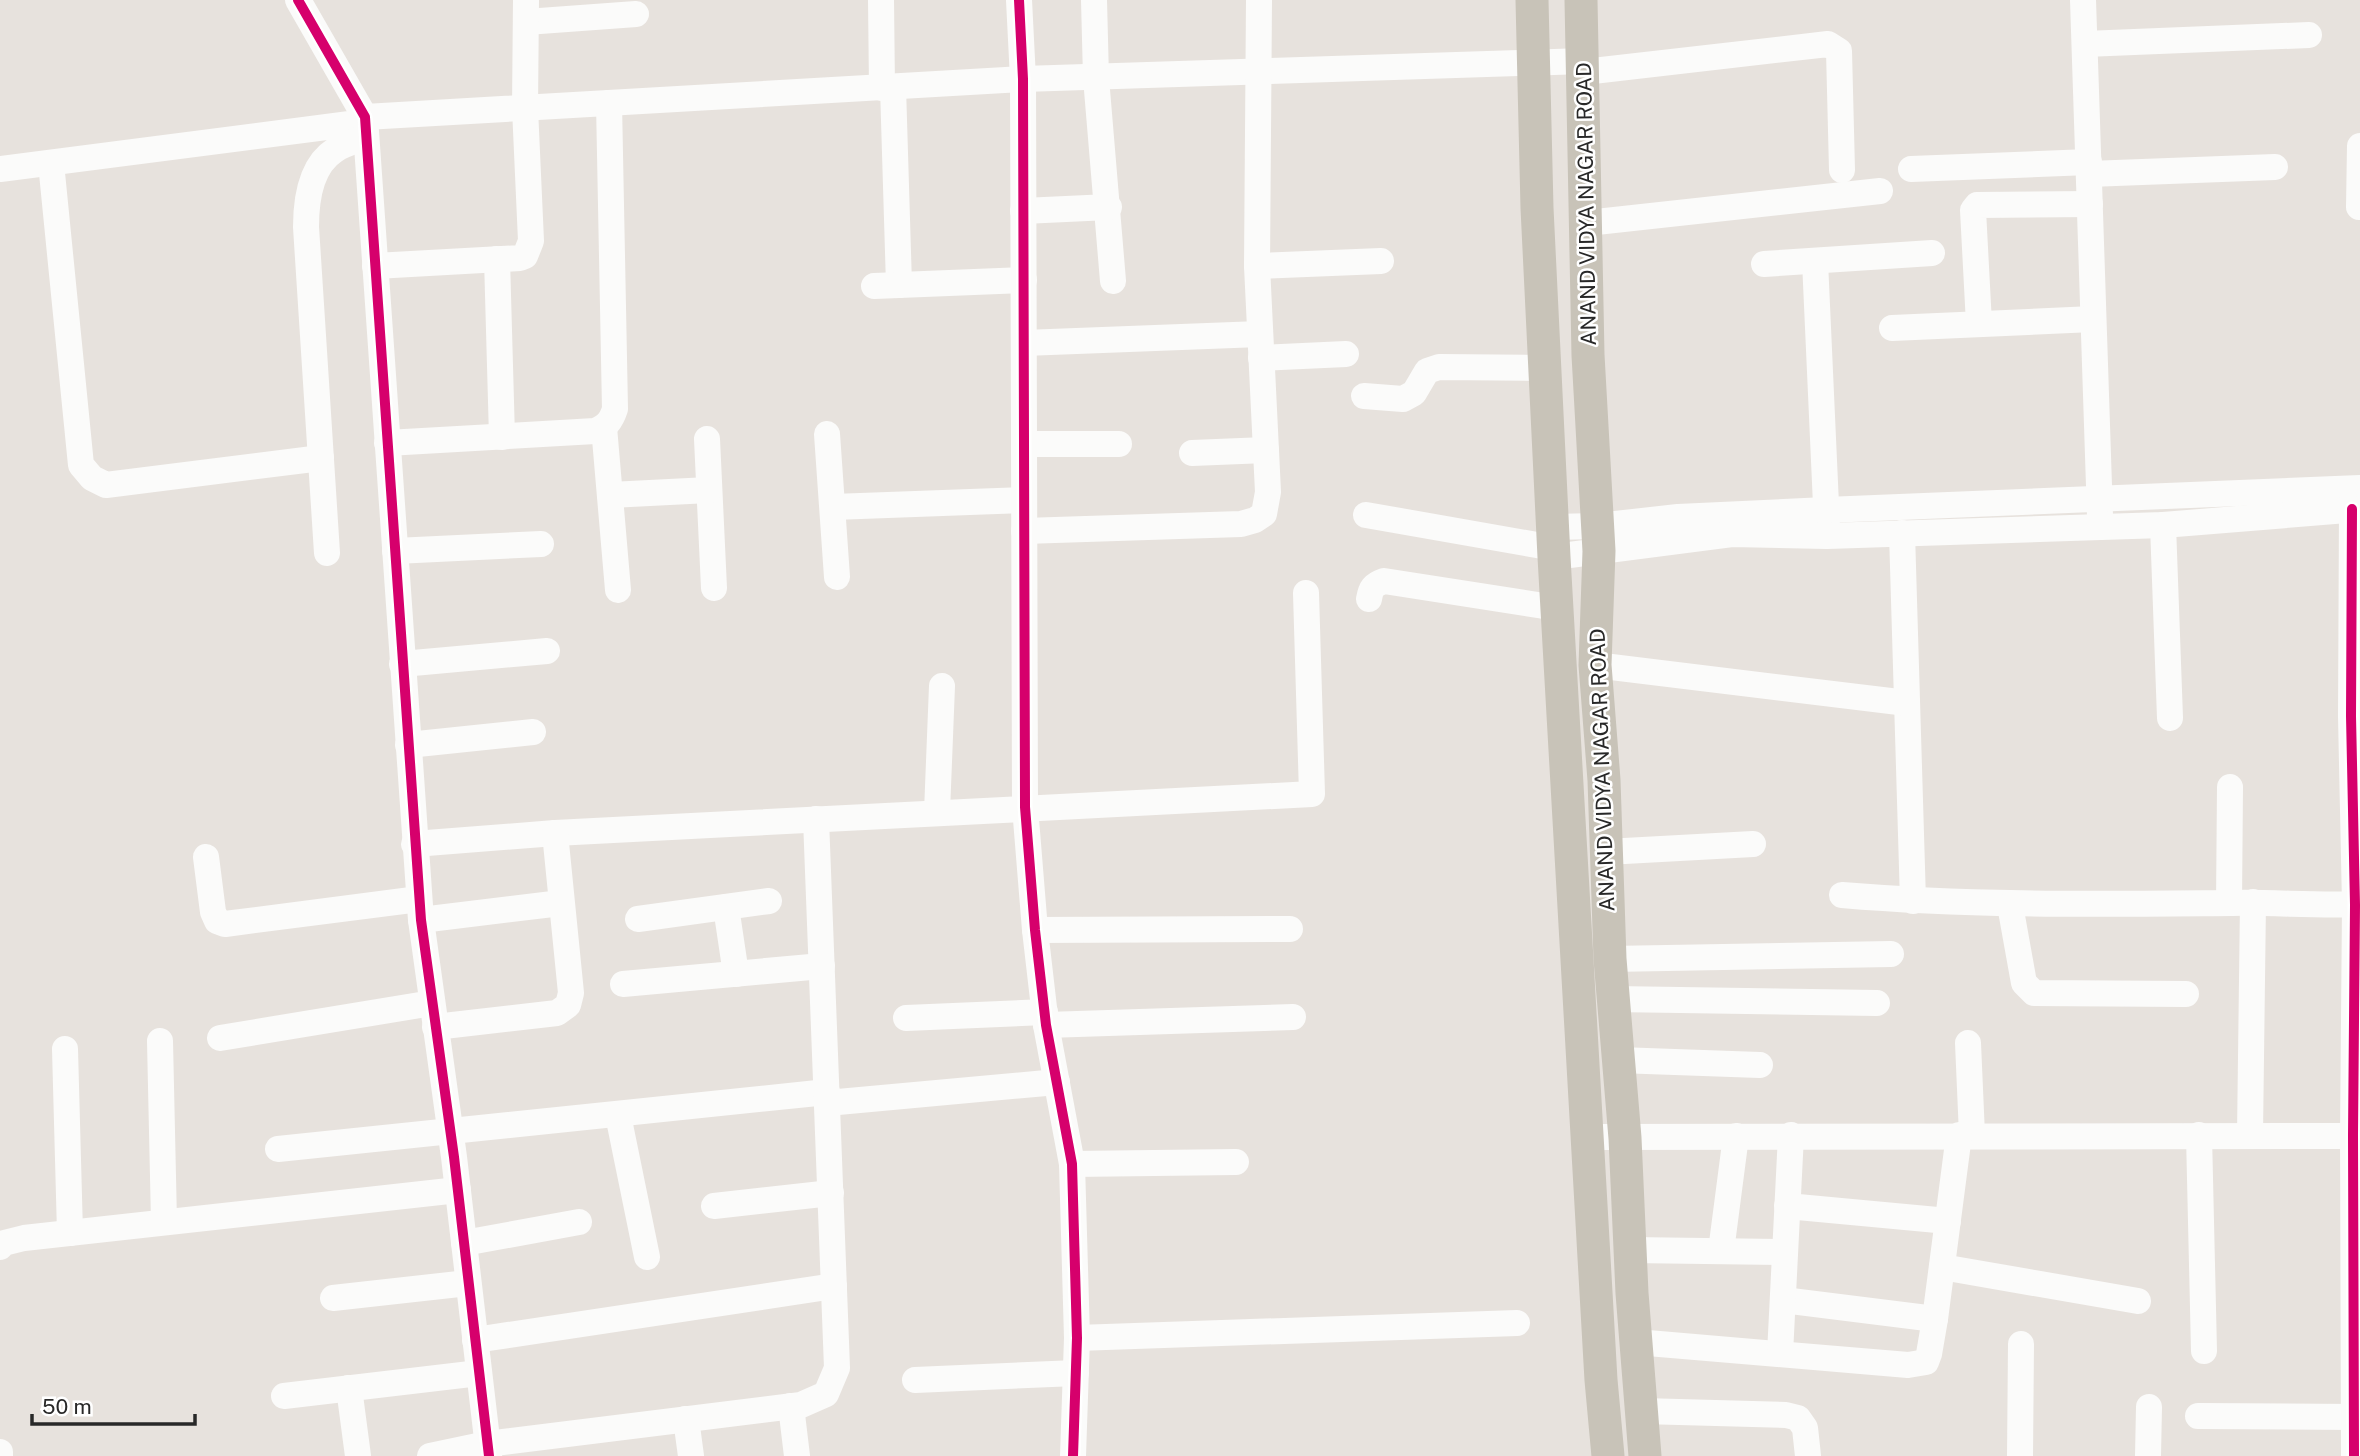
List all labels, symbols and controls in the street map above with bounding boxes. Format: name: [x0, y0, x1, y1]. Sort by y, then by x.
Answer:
street label: ANAND VIDYA NAGAR ROAD: [1571, 62, 1601, 346]
street label: ANAND VIDYA NAGAR ROAD: [1585, 628, 1619, 912]
scale bar: [32, 1382, 194, 1426]
text: 50 m: [42, 1394, 92, 1419]

